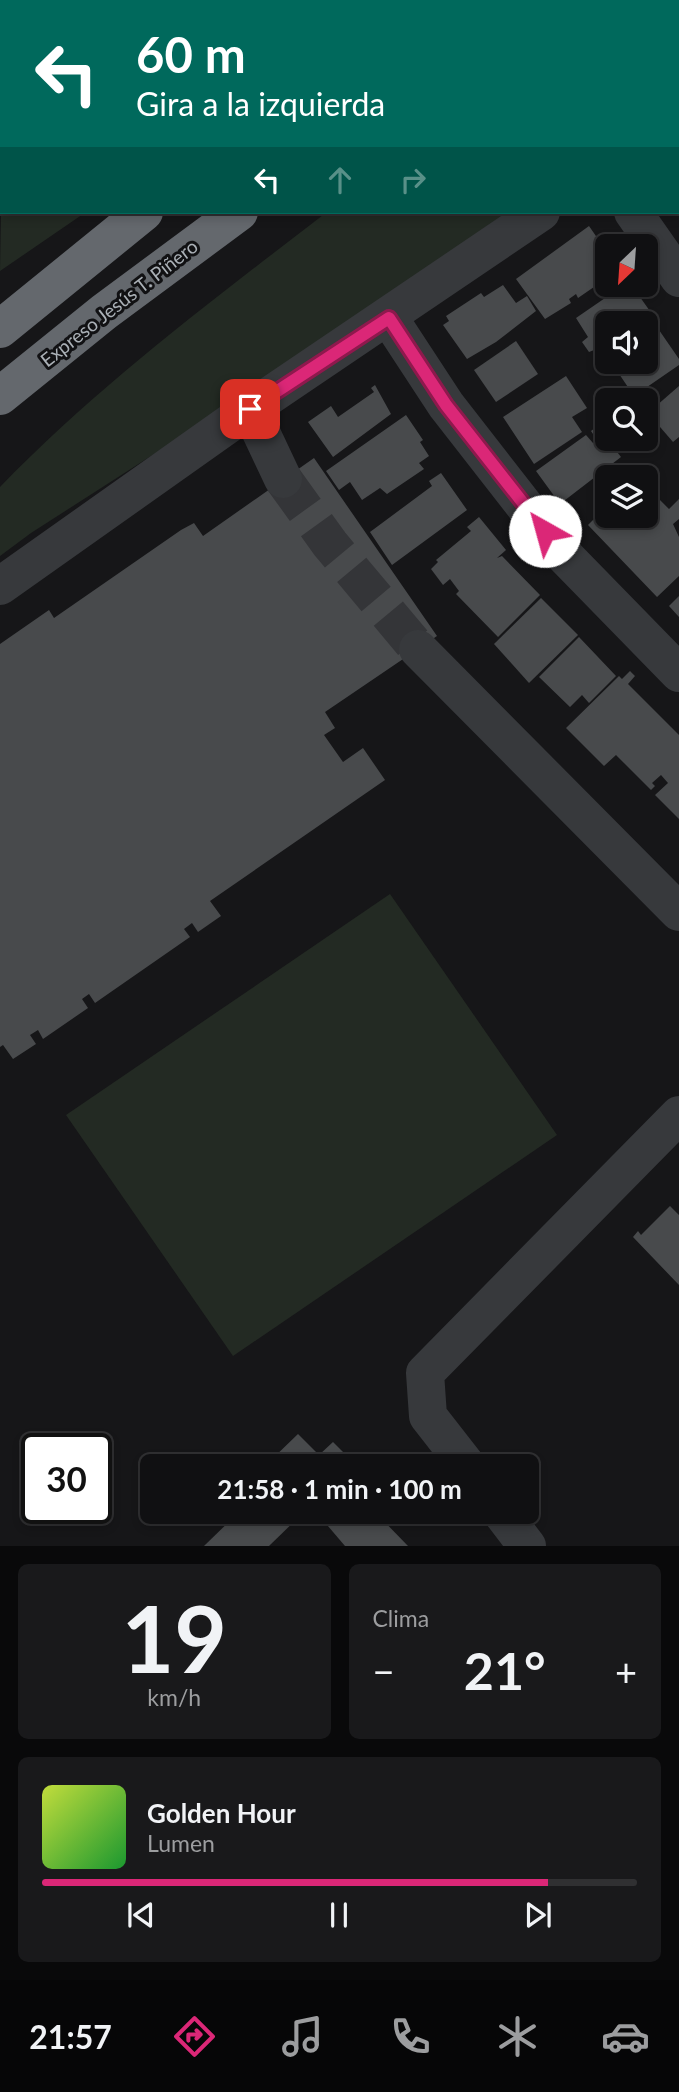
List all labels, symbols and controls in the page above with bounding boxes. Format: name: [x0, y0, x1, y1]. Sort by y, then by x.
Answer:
text: 60 m: [136, 25, 246, 83]
icon: left: [21, 28, 112, 119]
text: Gira a la izquierda: [136, 84, 385, 123]
icon: left: [248, 161, 286, 199]
icon: ahead: [321, 161, 359, 199]
icon: right: [394, 161, 432, 199]
street label: Expreso Jesús T. Piñero: [36, 234, 202, 371]
north arrow: [595, 234, 658, 298]
map controls: [595, 234, 658, 528]
button: sound: [595, 311, 658, 374]
pin: [220, 379, 280, 439]
button: search: [595, 388, 658, 451]
icon: arrive: [231, 390, 269, 428]
button: layers: [595, 465, 658, 528]
position arrow: [508, 494, 582, 568]
speed limit sign: 30: [21, 1433, 112, 1524]
text: 21:58 · 1 min · 100 m: [217, 1473, 462, 1505]
text: 19: [121, 1583, 227, 1692]
text: Clima: [373, 1604, 429, 1632]
text: 21°: [464, 1639, 546, 1701]
text: −: [373, 1648, 395, 1694]
text: +: [615, 1648, 637, 1694]
text: km/h: [147, 1683, 201, 1711]
text: Golden Hour: [147, 1797, 296, 1829]
text: Lumen: [147, 1829, 215, 1857]
icon: previous: [122, 1896, 160, 1934]
icon: pause: [320, 1896, 358, 1934]
icon: next: [519, 1896, 557, 1934]
icon: directions: [170, 2012, 219, 2061]
icon: music: [278, 2012, 327, 2061]
icon: phone: [386, 2012, 435, 2061]
icon: climate: [493, 2012, 542, 2061]
icon: car: [601, 2012, 650, 2061]
text: 21:57: [29, 2017, 112, 2056]

